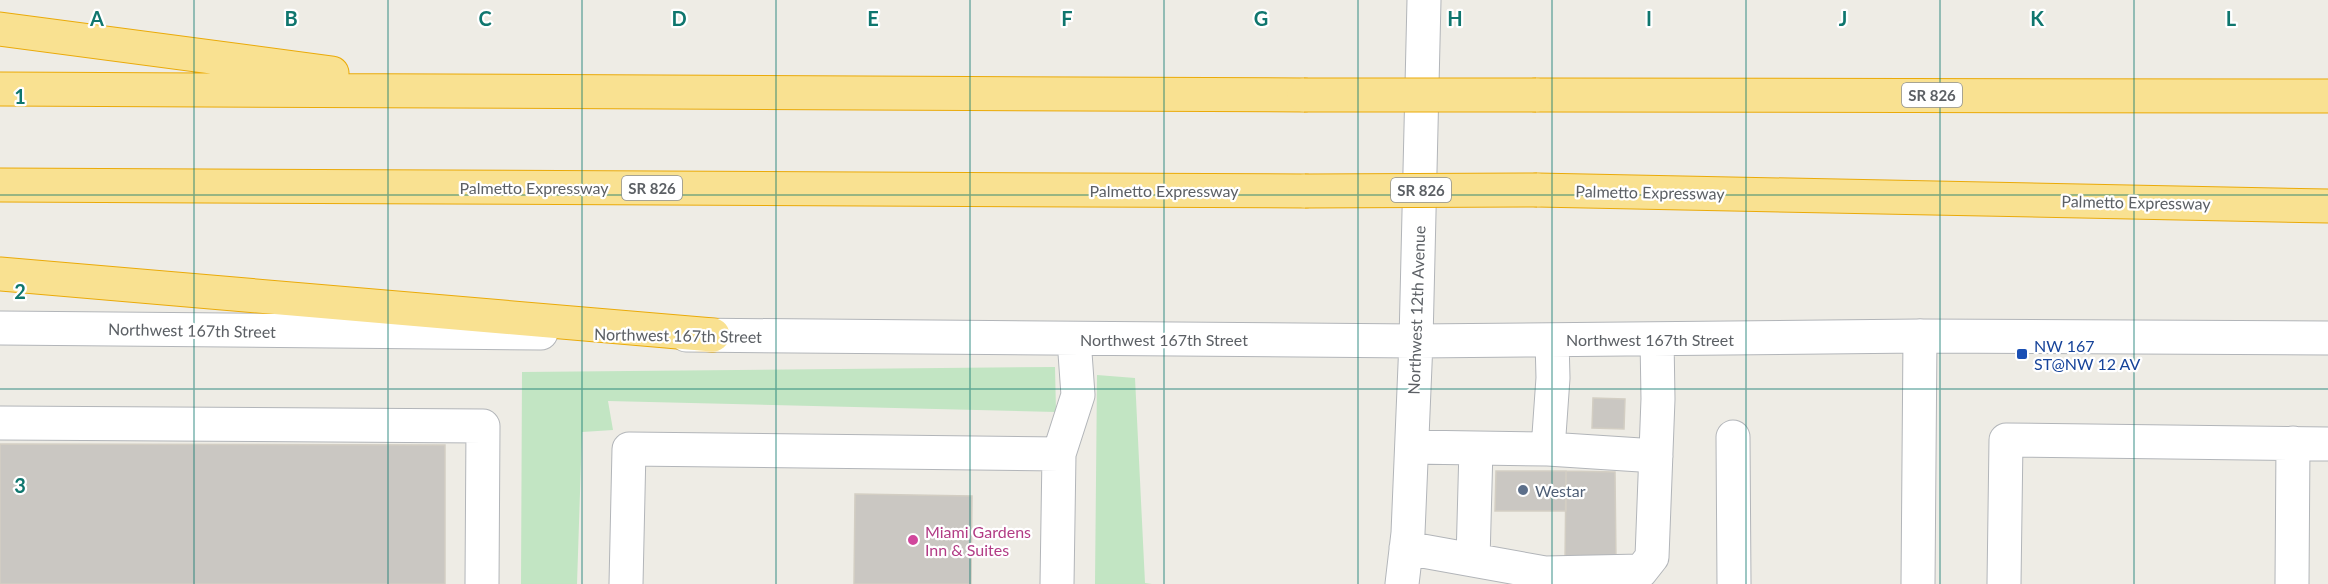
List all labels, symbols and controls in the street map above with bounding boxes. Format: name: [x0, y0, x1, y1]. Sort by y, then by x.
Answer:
text: A: [89, 6, 104, 30]
text: B: [284, 6, 298, 30]
text: C: [478, 6, 492, 30]
text: D: [671, 6, 687, 30]
text: E: [867, 6, 879, 30]
text: F: [1061, 6, 1073, 30]
text: G: [1254, 6, 1268, 30]
text: H: [1447, 6, 1463, 30]
text: I: [1646, 6, 1652, 30]
text: J: [1839, 6, 1847, 30]
text: K: [2030, 6, 2044, 30]
text: L: [2226, 6, 2237, 30]
road number: SR 826: [1902, 83, 1962, 107]
text: 1: [14, 84, 26, 108]
road number: SR 826: [622, 176, 682, 200]
street label: Palmetto Expressway: [459, 178, 609, 197]
road number: SR 826: [1391, 178, 1451, 202]
street label: Palmetto Expressway: [1089, 181, 1239, 200]
street label: Palmetto Expressway: [1575, 181, 1725, 203]
street label: Palmetto Expressway: [2061, 191, 2211, 213]
street label: Northwest 12th Avenue: [1404, 225, 1428, 395]
text: 2: [14, 279, 26, 303]
street label: Northwest 167th Street: [108, 319, 276, 341]
street label: Northwest 167th Street: [594, 324, 762, 346]
street label: Northwest 167th Street: [1080, 330, 1248, 349]
street label: Northwest 167th Street: [1566, 330, 1734, 349]
place label: NW 167 ST@NW 12 AV: [2034, 336, 2141, 373]
marker: NW 167 ST@NW 12 AV: [2015, 347, 2029, 361]
text: 3: [14, 473, 26, 497]
place label: Westar: [1535, 481, 1586, 500]
marker: Westar: [1516, 483, 1530, 497]
place label: Miami Gardens Inn & Suites: [925, 522, 1031, 559]
marker: Miami Gardens Inn & Suites: [906, 533, 920, 547]

